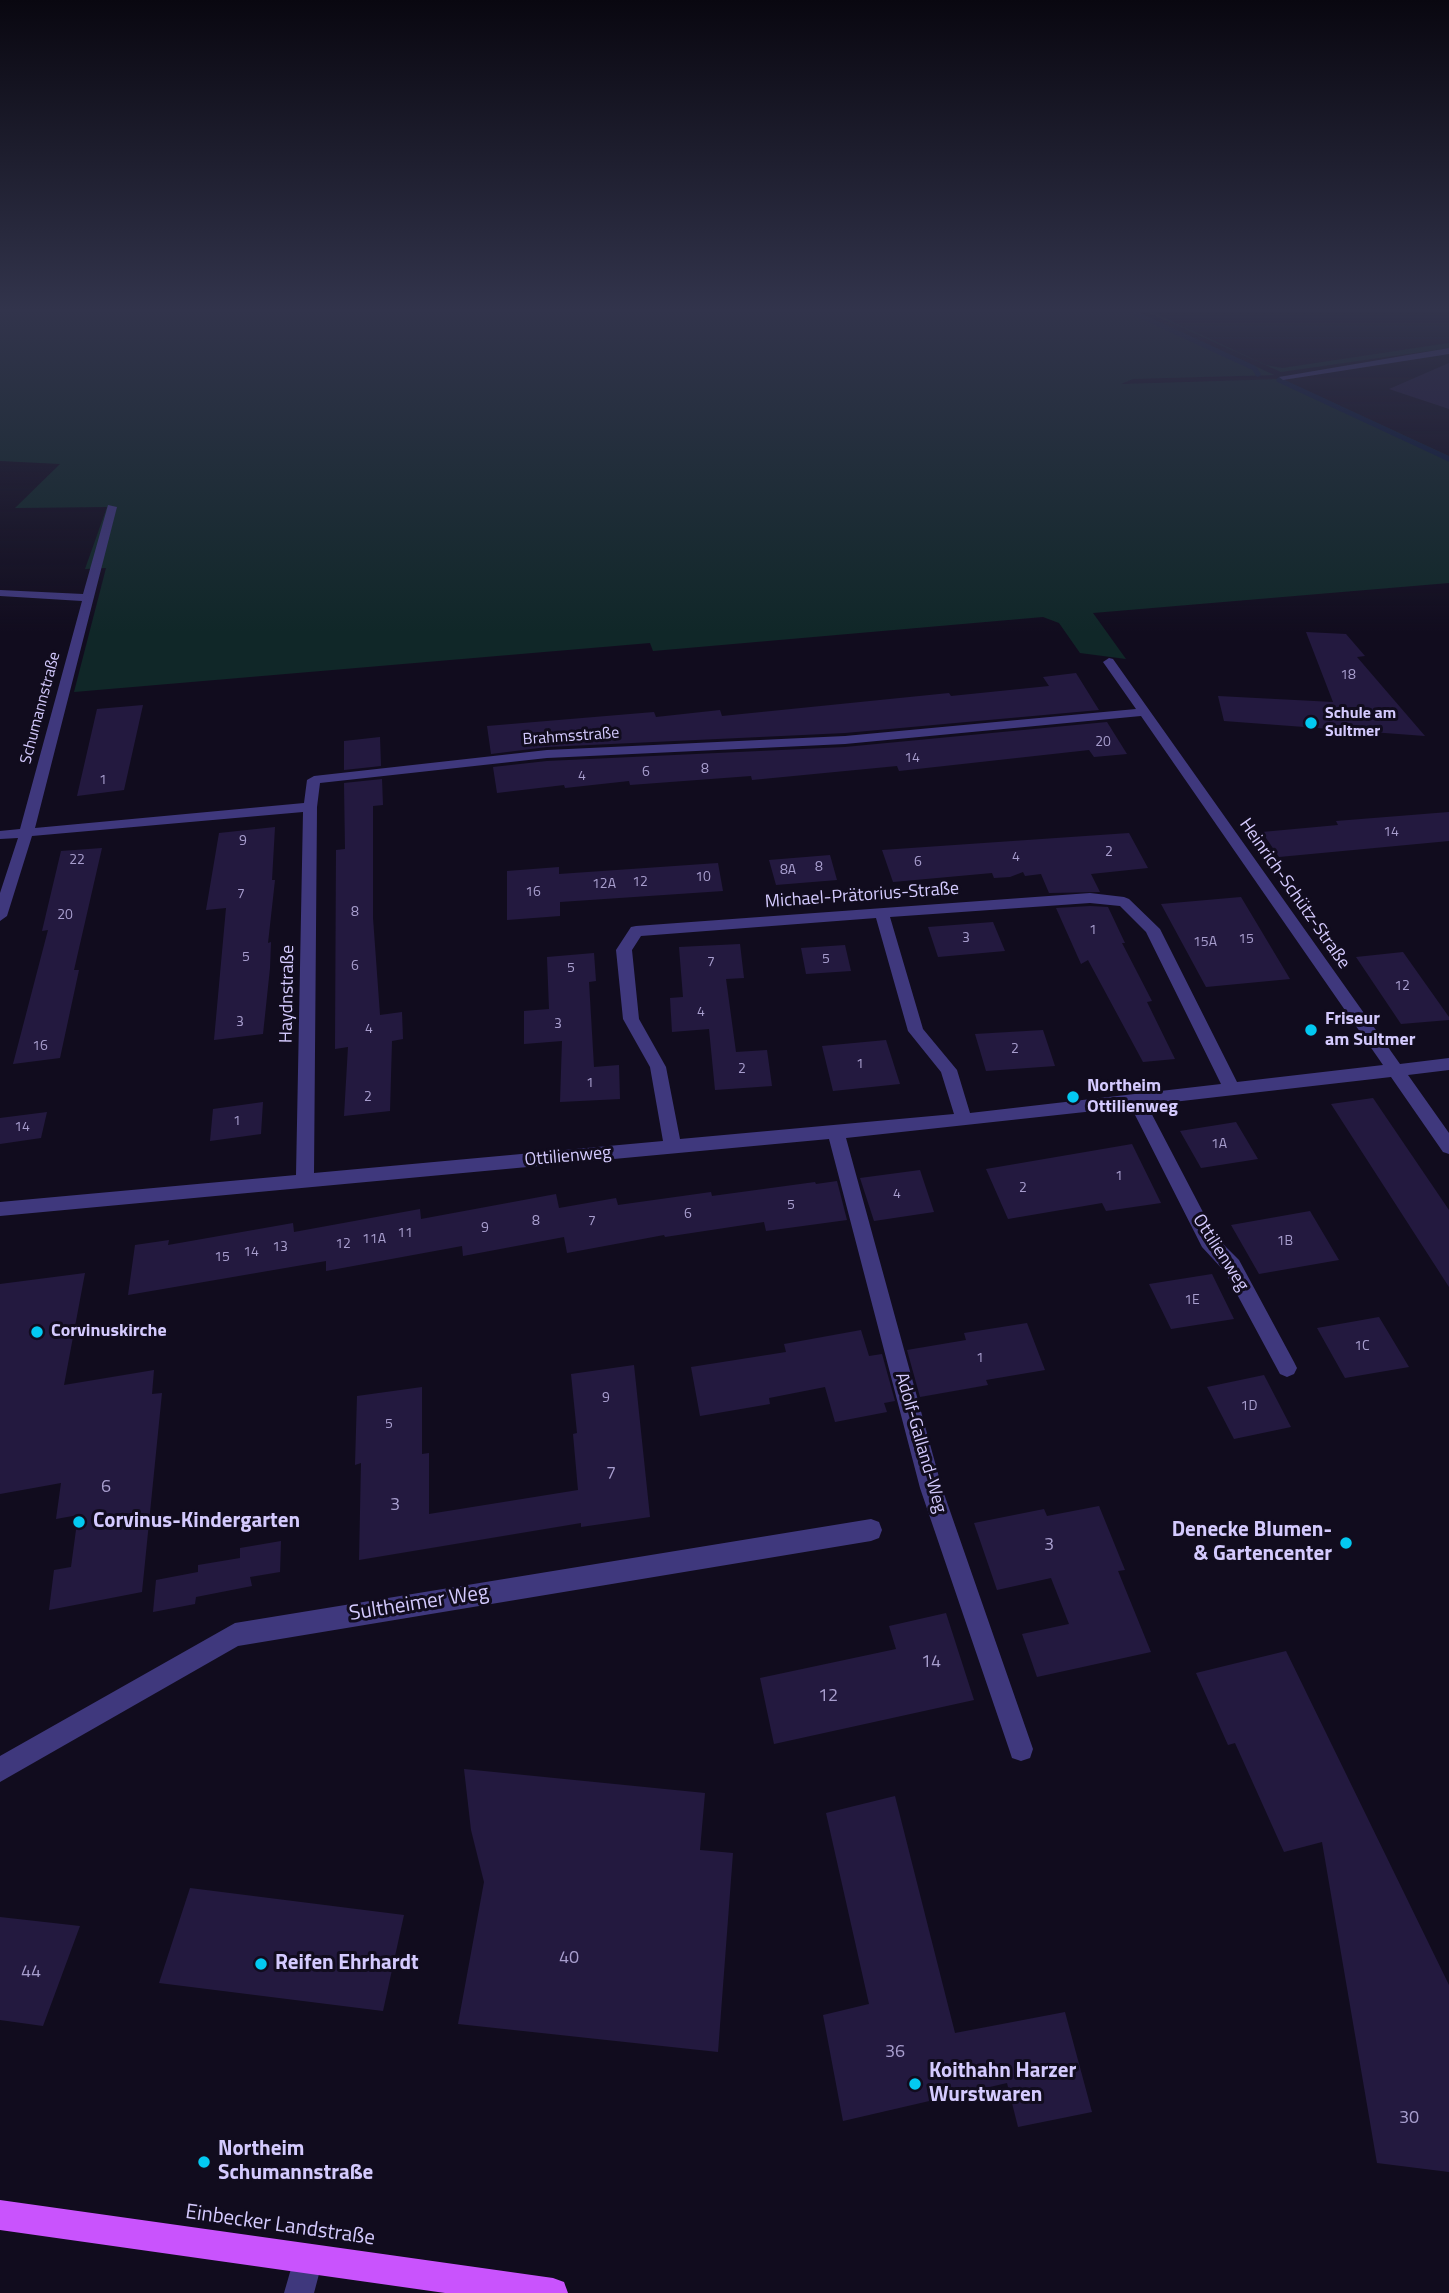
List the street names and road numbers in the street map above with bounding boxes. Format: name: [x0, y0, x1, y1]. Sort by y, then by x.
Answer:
street label: Schumannstraße: [17, 650, 65, 766]
street label: Brahmsstraße: [522, 724, 620, 750]
street label: Heinrich-Schütz-Straße: [1234, 815, 1354, 973]
street label: Michael-Prätorius-Straße: [764, 878, 960, 914]
street label: Haydnstraße: [276, 945, 300, 1043]
street label: Ottilienweg: [524, 1142, 612, 1172]
street label: Ottilienweg: [1187, 1211, 1253, 1295]
street label: Adolf-Galland-Weg: [890, 1370, 950, 1516]
street label: Sultheimer Weg: [347, 1581, 491, 1627]
street label: Einbecker Landstraße: [184, 2200, 376, 2252]

